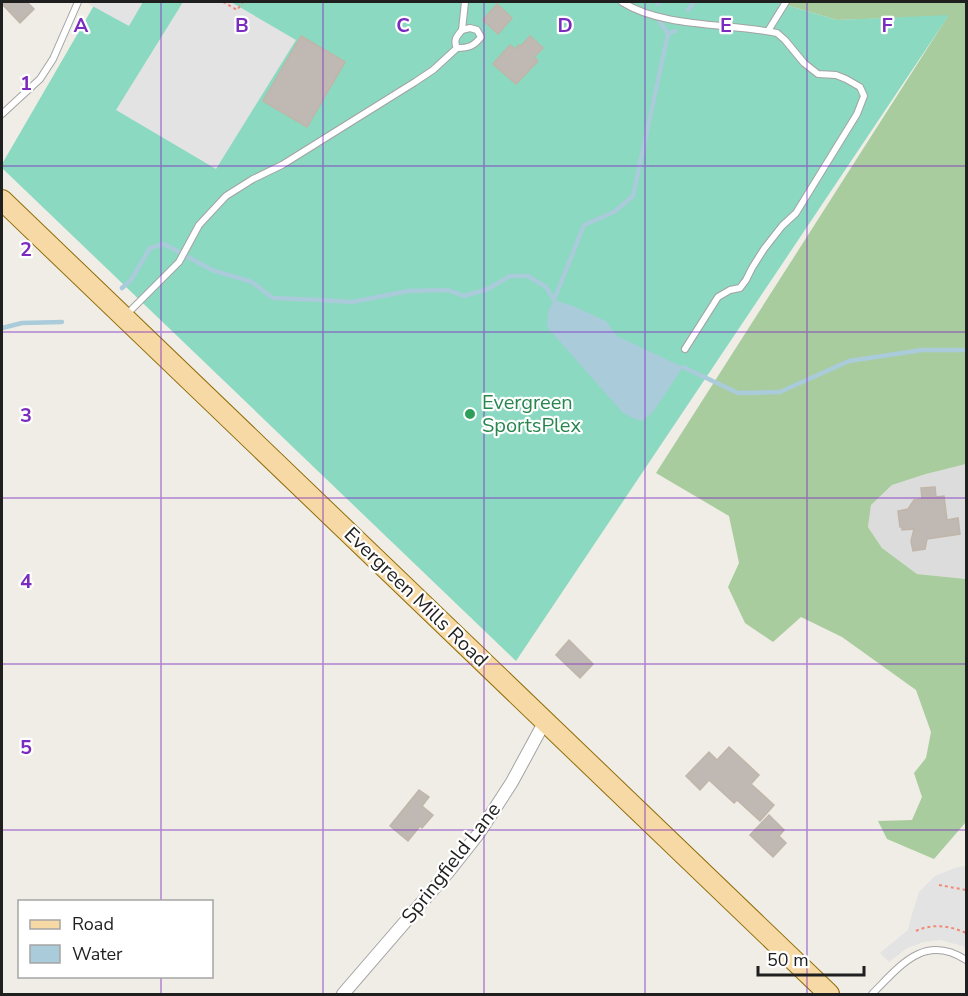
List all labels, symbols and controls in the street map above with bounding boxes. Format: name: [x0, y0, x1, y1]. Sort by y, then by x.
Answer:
text: A: [74, 12, 89, 39]
text: B: [235, 12, 249, 39]
text: C: [396, 12, 410, 39]
text: D: [557, 12, 573, 39]
text: E: [720, 12, 732, 39]
text: F: [881, 12, 893, 39]
text: 1: [20, 70, 32, 97]
text: 2: [20, 236, 32, 263]
place label: Evergreen SportsPlex: [482, 389, 581, 439]
text: 3: [20, 402, 32, 429]
marker: Evergreen SportsPlex: [463, 407, 477, 421]
street label: Evergreen Mills Road: [338, 521, 494, 673]
text: 4: [20, 568, 32, 595]
text: 5: [20, 734, 32, 761]
street label: Springfield Lane: [395, 797, 507, 929]
legend: [18, 900, 213, 978]
text: Road: [72, 912, 114, 936]
scale bar: [758, 939, 864, 977]
text: Water: [72, 942, 123, 966]
text: 50 m: [767, 948, 809, 972]

